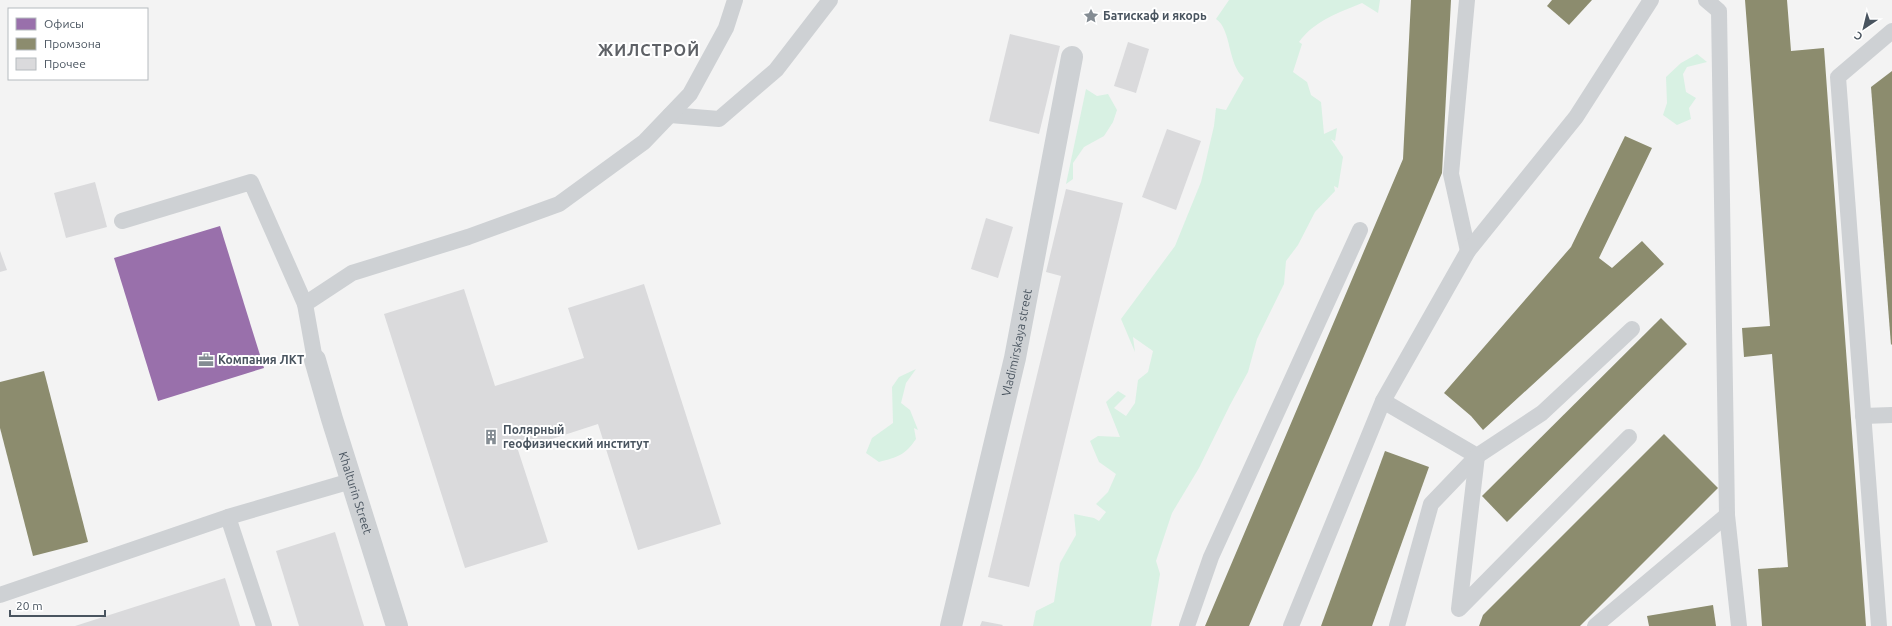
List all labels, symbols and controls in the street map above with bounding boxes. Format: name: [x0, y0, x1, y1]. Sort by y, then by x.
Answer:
place icon: Батискаф и якорь: [1082, 7, 1100, 25]
legend: [8, 8, 148, 80]
north arrow: [1844, 8, 1884, 48]
place label: Батискаф и якорь: [1103, 9, 1207, 22]
text: Офисы: [44, 17, 84, 30]
text: С: [1852, 29, 1865, 43]
text: Промзона: [44, 37, 101, 50]
district label: ЖИЛСТРОЙ: [598, 40, 700, 59]
text: Прочее: [44, 57, 86, 70]
street label: Vladimirskaya street: [999, 288, 1034, 398]
office icon: Компания ЛКТ: [197, 351, 215, 369]
place label: Компания ЛКТ: [218, 353, 304, 366]
place label: Полярный геофизический институт: [503, 423, 649, 450]
building icon: Полярный геофизический институт: [482, 428, 500, 446]
street label: Khalturin Street: [337, 450, 375, 536]
scale bar: [10, 592, 105, 618]
text: 20 m: [16, 599, 43, 612]

